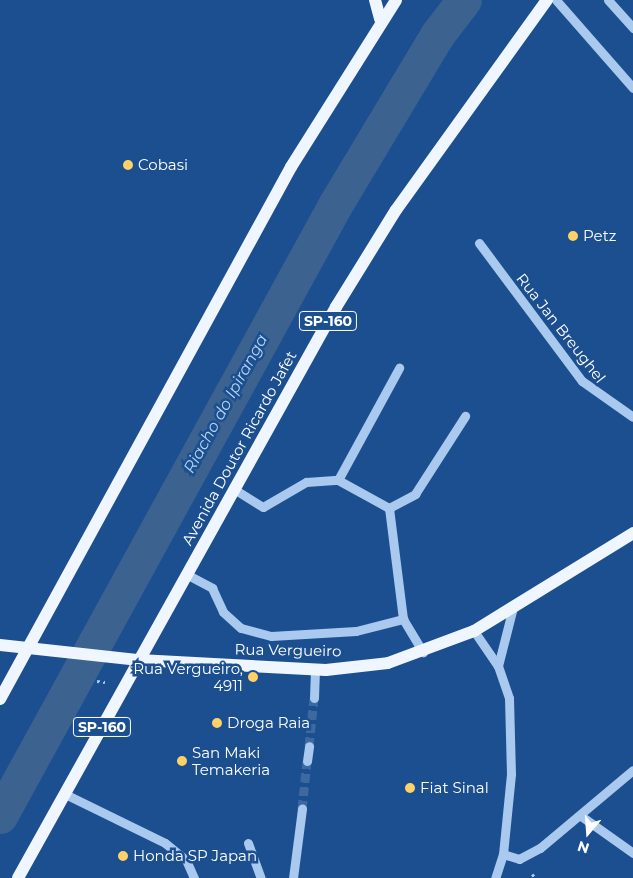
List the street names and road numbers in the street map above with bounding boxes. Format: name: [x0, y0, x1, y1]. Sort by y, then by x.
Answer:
street label: Rua Jan Breughel: [513, 270, 609, 386]
road number: SP-160: [298, 310, 358, 332]
street label: Avenida Doutor Ricardo Jafet: [178, 348, 300, 548]
street label: Rua Vergueiro: [234, 640, 342, 660]
road number: SP-160: [72, 716, 132, 739]

